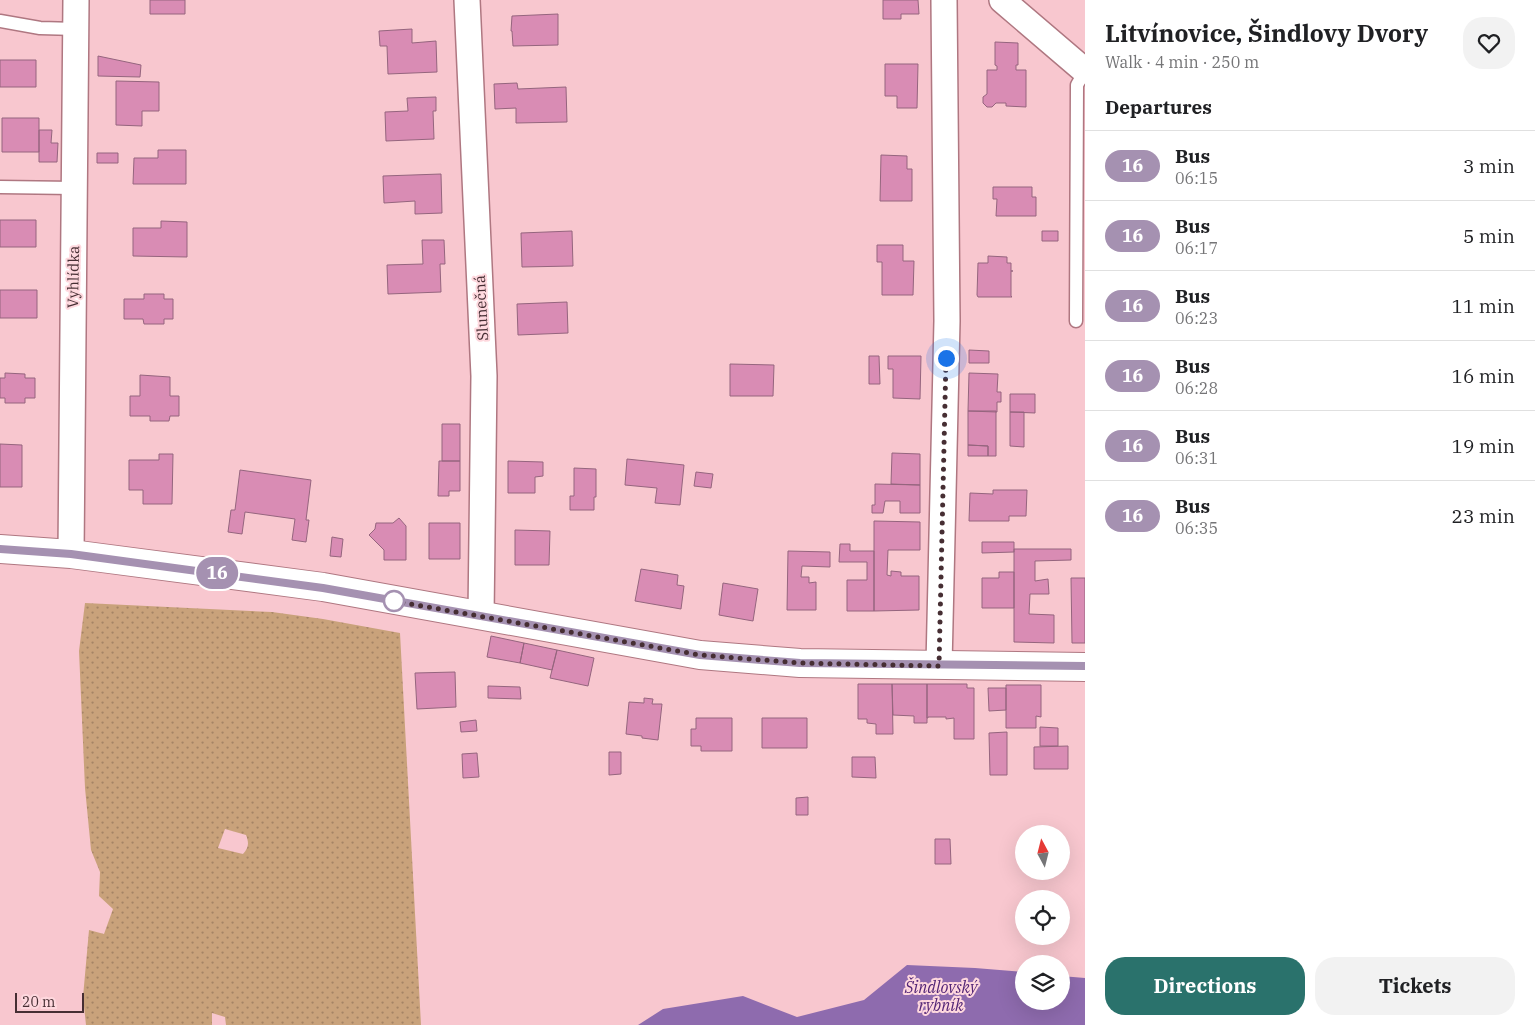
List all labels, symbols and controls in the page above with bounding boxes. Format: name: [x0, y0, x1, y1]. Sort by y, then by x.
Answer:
text: Litvínovice, Šindlovy Dvory: [1105, 17, 1428, 49]
button: heart: [1463, 17, 1515, 69]
text: Walk · 4 min · 250 m: [1105, 52, 1259, 72]
text: Departures: [1105, 95, 1212, 119]
text: Bus: [1175, 144, 1210, 168]
text: 16: [1122, 154, 1143, 177]
text: 3 min: [1463, 154, 1515, 178]
text: 06:15: [1175, 168, 1218, 188]
text: Bus: [1175, 214, 1210, 238]
text: 16: [1122, 224, 1143, 247]
text: 5 min: [1463, 224, 1515, 248]
text: 06:17: [1175, 238, 1218, 258]
street label: Vyhlídka: [63, 246, 83, 308]
street label: Slunečná: [470, 275, 492, 341]
text: Bus: [1175, 284, 1210, 308]
text: 16: [1122, 294, 1143, 317]
text: 11 min: [1452, 294, 1515, 318]
text: 06:23: [1175, 308, 1218, 328]
your location: [934, 346, 959, 371]
text: Bus: [1175, 354, 1210, 378]
text: 16: [1122, 364, 1143, 387]
text: 16 min: [1452, 364, 1515, 388]
text: 06:28: [1175, 378, 1218, 398]
text: Bus: [1175, 424, 1210, 448]
text: 16: [1122, 434, 1143, 457]
text: 19 min: [1452, 434, 1515, 458]
text: 06:31: [1175, 448, 1218, 468]
text: Bus: [1175, 494, 1210, 518]
text: 16: [1122, 504, 1143, 527]
text: 23 min: [1452, 504, 1515, 528]
text: 06:35: [1175, 518, 1218, 538]
line badge: 16: [194, 557, 240, 589]
text: 16: [206, 561, 228, 584]
unlabelled marker: [383, 590, 405, 612]
north arrow: [1015, 825, 1070, 880]
map controls: [1015, 825, 1070, 1010]
button: locate: [1015, 890, 1070, 945]
button: layers: [1015, 955, 1070, 1010]
button: Directions: [1105, 957, 1305, 1015]
button: Tickets: [1315, 957, 1515, 1015]
water label: Šindlovský rybník: [904, 976, 979, 1015]
scale bar: [15, 990, 84, 1013]
text: 20 m: [22, 993, 55, 1011]

